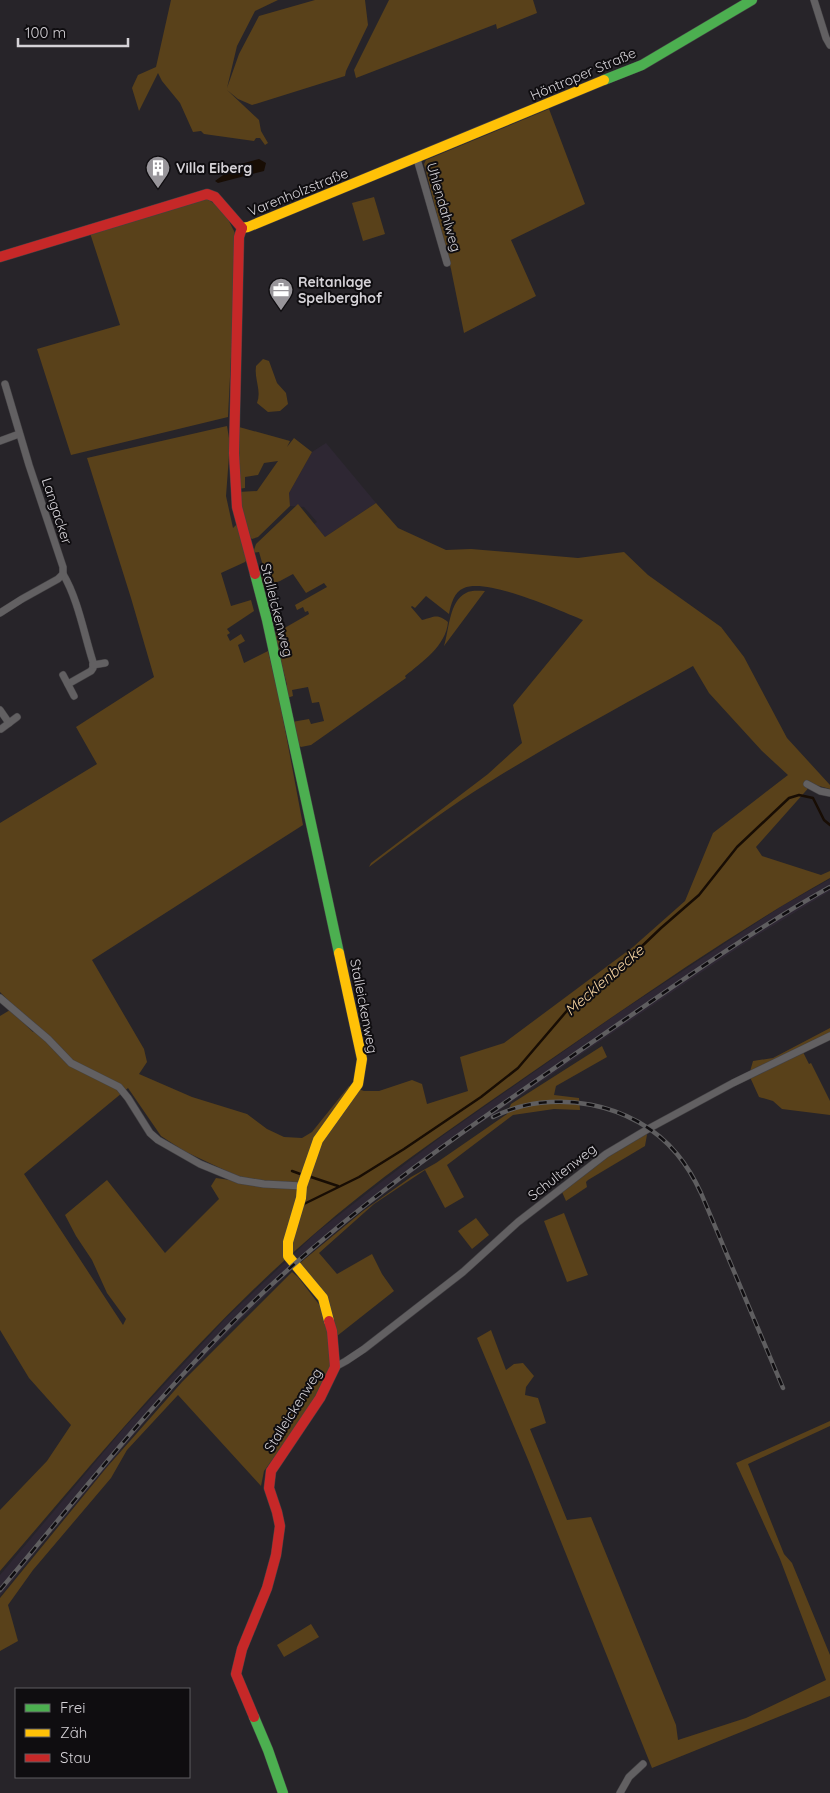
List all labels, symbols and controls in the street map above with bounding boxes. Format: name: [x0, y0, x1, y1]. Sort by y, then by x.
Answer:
scale bar: [18, 15, 128, 47]
text: 100 m: [25, 23, 66, 42]
street label: Höntroper Straße: [527, 44, 639, 104]
building icon: Villa Eiberg: [145, 155, 171, 189]
place label: Villa Eiberg: [176, 159, 252, 177]
street label: Uhlendahlweg: [423, 160, 465, 254]
street label: Varenholzstraße: [245, 164, 351, 220]
place label: Reitanlage Spelberghof: [298, 273, 383, 307]
office icon: Reitanlage Spelberghof: [268, 277, 294, 311]
street label: Langacker: [38, 475, 76, 547]
street label: Stalleickenweg: [257, 561, 297, 659]
water label: Mecklenbecke: [561, 940, 648, 1020]
street label: Stalleickenweg: [346, 957, 382, 1055]
street label: Schultenweg: [524, 1140, 600, 1204]
street label: Stalleickenweg: [260, 1365, 326, 1455]
legend: [15, 1688, 190, 1778]
text: Frei: [60, 1698, 86, 1717]
text: Zäh: [60, 1723, 87, 1742]
text: Stau: [60, 1748, 91, 1767]

